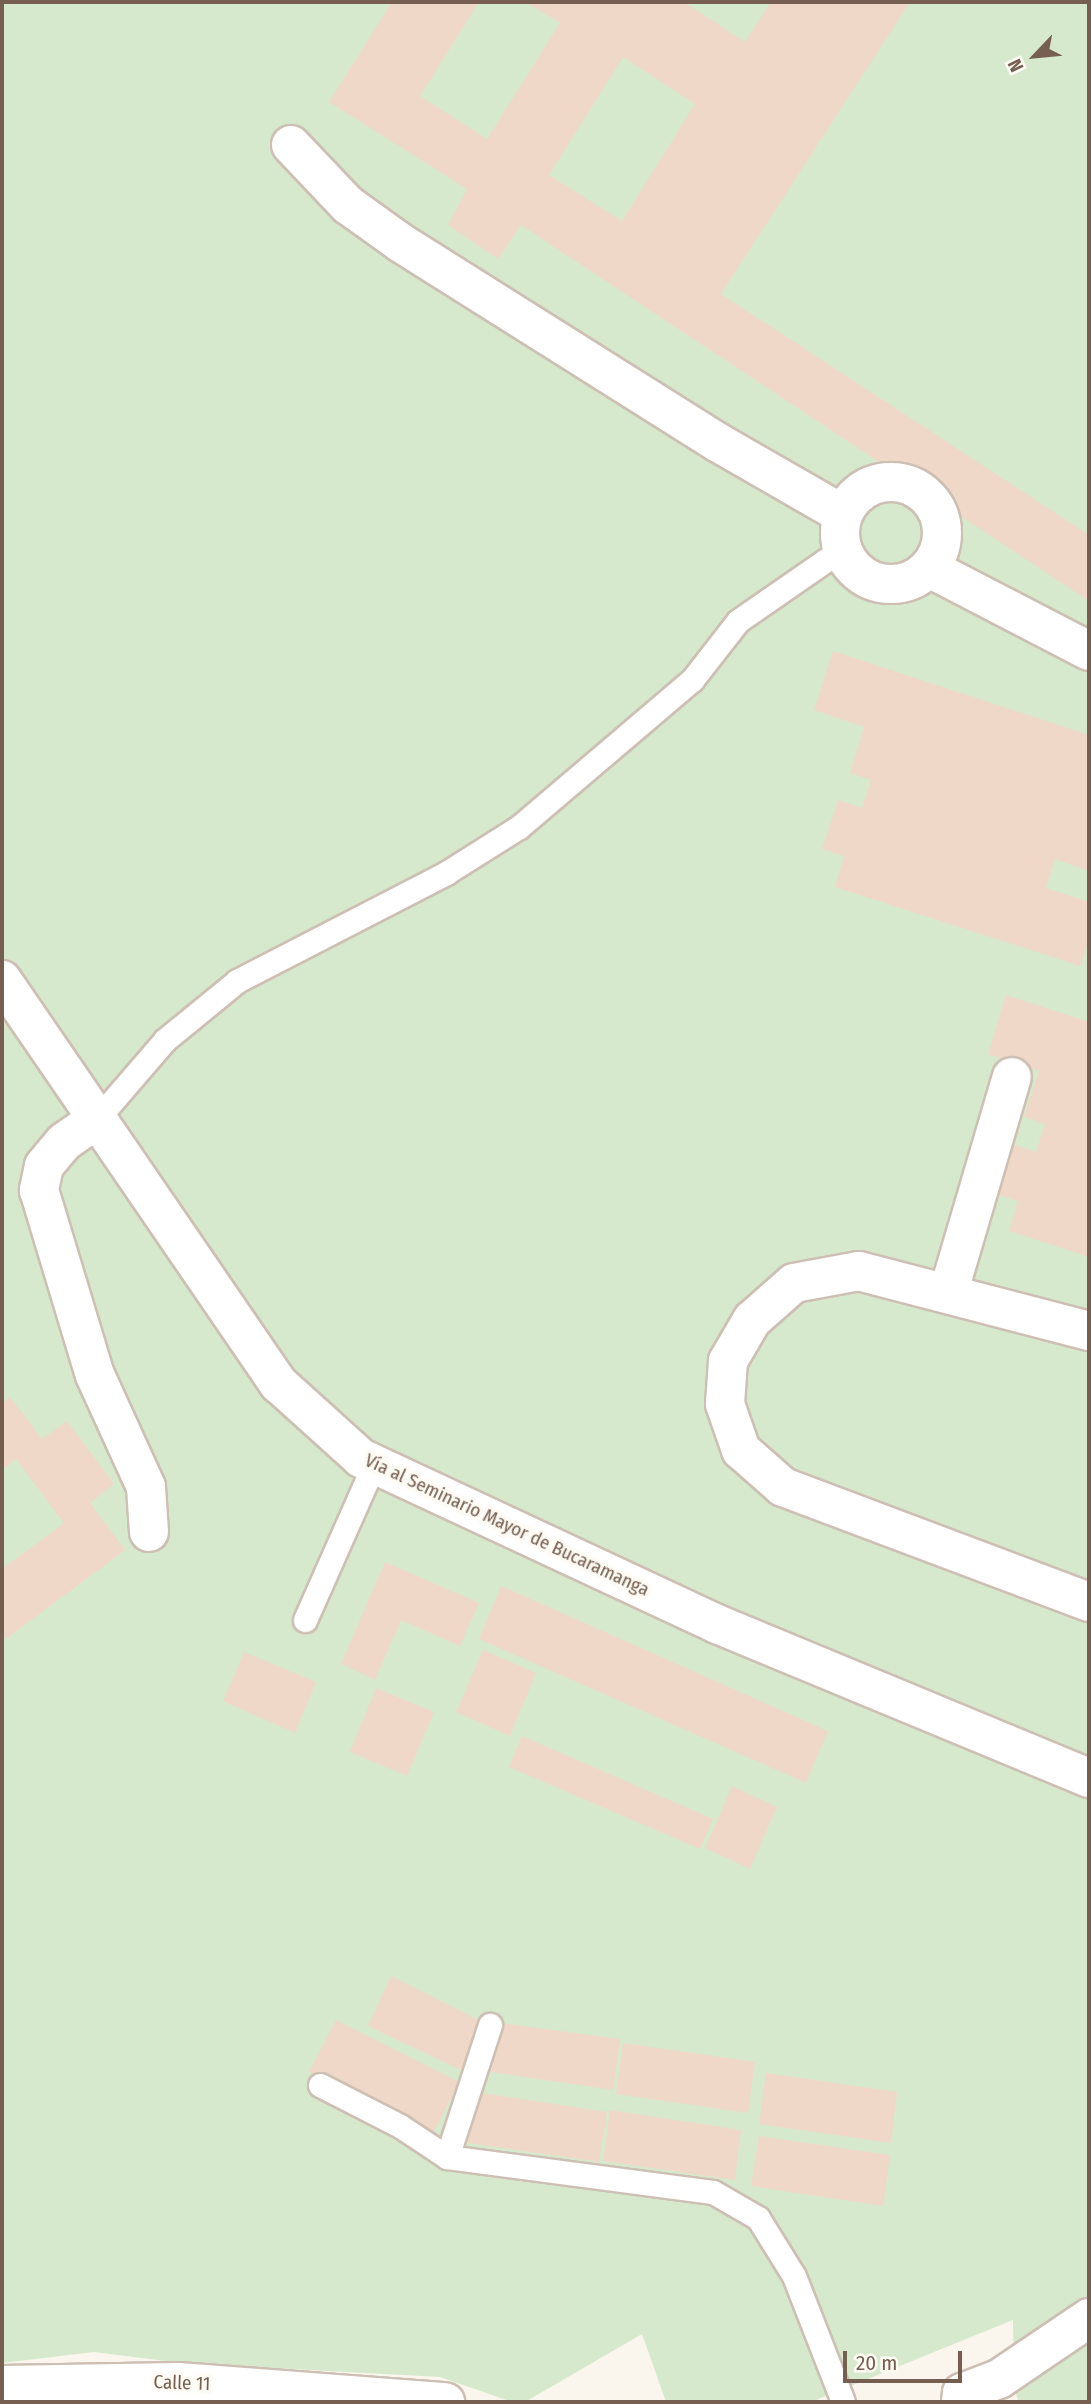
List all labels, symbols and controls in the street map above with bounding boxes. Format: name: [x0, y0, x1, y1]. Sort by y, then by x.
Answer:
north arrow: [1000, 21, 1070, 91]
text: N: [1003, 55, 1029, 76]
street label: Vía al Seminario Mayor de Bucaramanga: [361, 1449, 653, 1601]
scale bar: [846, 2338, 965, 2382]
text: 20 m: [856, 2350, 897, 2376]
street label: Calle 11: [153, 2371, 211, 2395]

